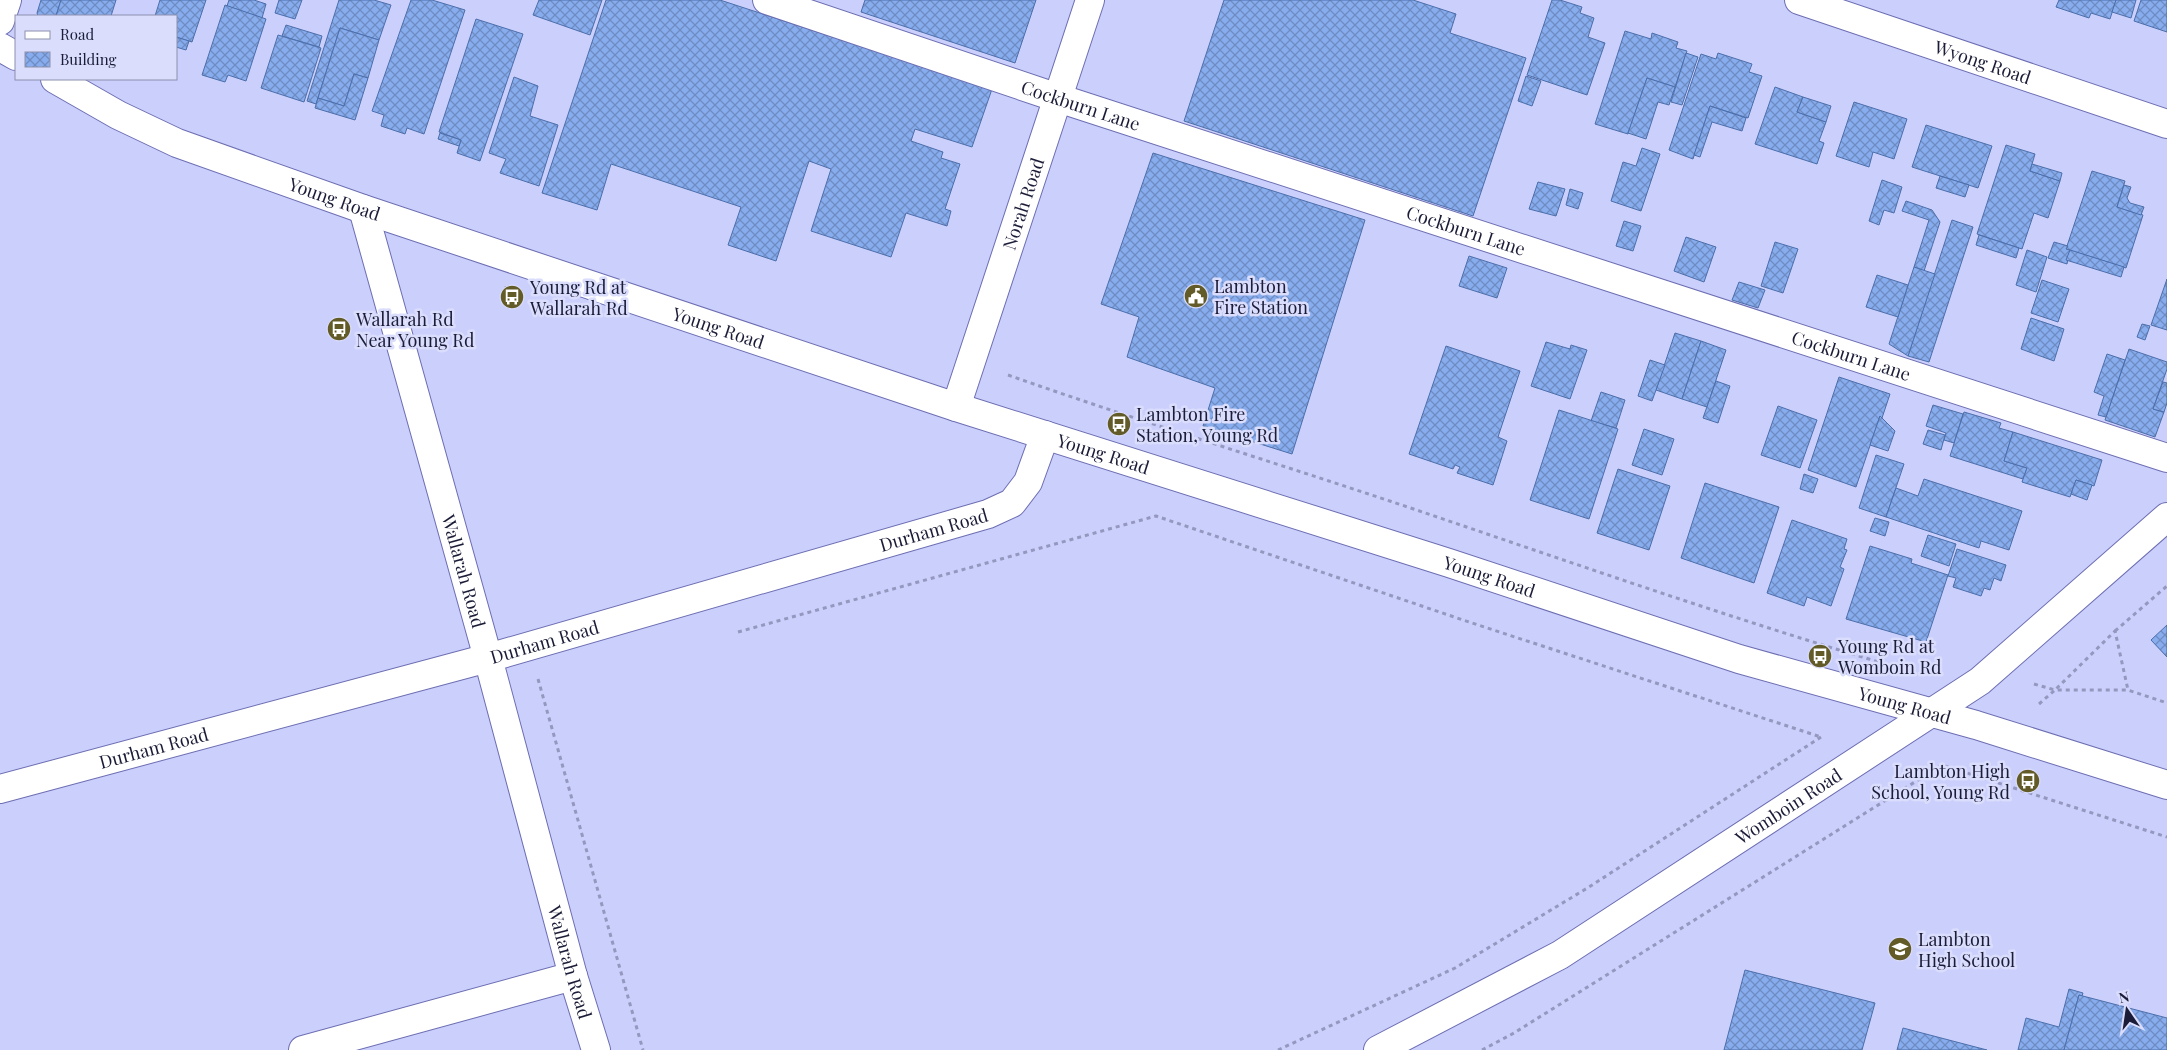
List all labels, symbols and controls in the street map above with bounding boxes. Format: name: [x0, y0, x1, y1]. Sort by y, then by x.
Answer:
legend: [15, 15, 178, 80]
text: Road: [60, 24, 94, 44]
street label: Wyong Road: [1931, 34, 2035, 90]
text: Building: [60, 49, 117, 69]
street label: Cockburn Lane: [1018, 75, 1143, 136]
street label: Norah Road: [997, 154, 1049, 253]
street label: Young Road: [285, 171, 384, 226]
street label: Cockburn Lane: [1403, 200, 1529, 261]
place label: Lambton Fire Station: [1214, 274, 1308, 319]
place label: Young Rd at Wallarah Rd: [529, 275, 628, 320]
public building icon: Lambton Fire Station: [1183, 283, 1209, 309]
bus stop icon: Young Rd at Wallarah Rd: [499, 284, 525, 310]
street label: Young Road: [669, 301, 768, 354]
place label: Wallarah Rd Near Young Rd: [355, 307, 475, 352]
bus stop icon: Wallarah Rd Near Young Rd: [326, 316, 352, 342]
street label: Cockburn Lane: [1789, 325, 1914, 386]
place label: Lambton Fire Station, Young Rd: [1136, 402, 1279, 447]
bus stop icon: Lambton Fire Station, Young Rd: [1106, 411, 1132, 437]
street label: Young Road: [1053, 428, 1153, 480]
street label: Durham Road: [876, 502, 991, 557]
street label: Wallarah Road: [436, 511, 491, 631]
street label: Young Road: [1439, 550, 1539, 603]
street label: Durham Road: [487, 615, 602, 669]
place label: Young Rd at Womboin Rd: [1837, 634, 1942, 679]
bus stop icon: Young Rd at Womboin Rd: [1807, 643, 1833, 669]
street label: Young Road: [1855, 681, 1954, 730]
street label: Durham Road: [96, 722, 211, 774]
place label: Lambton High School, Young Rd: [1871, 759, 2011, 804]
street label: Womboin Road: [1730, 762, 1847, 850]
bus stop icon: Lambton High School, Young Rd: [2015, 768, 2041, 794]
street label: Wallarah Road: [542, 902, 598, 1022]
place label: Lambton High School: [1918, 927, 2015, 972]
school or university icon: Lambton High School: [1887, 936, 1913, 962]
north arrow: [2102, 985, 2152, 1035]
text: N: [2117, 986, 2131, 1007]

